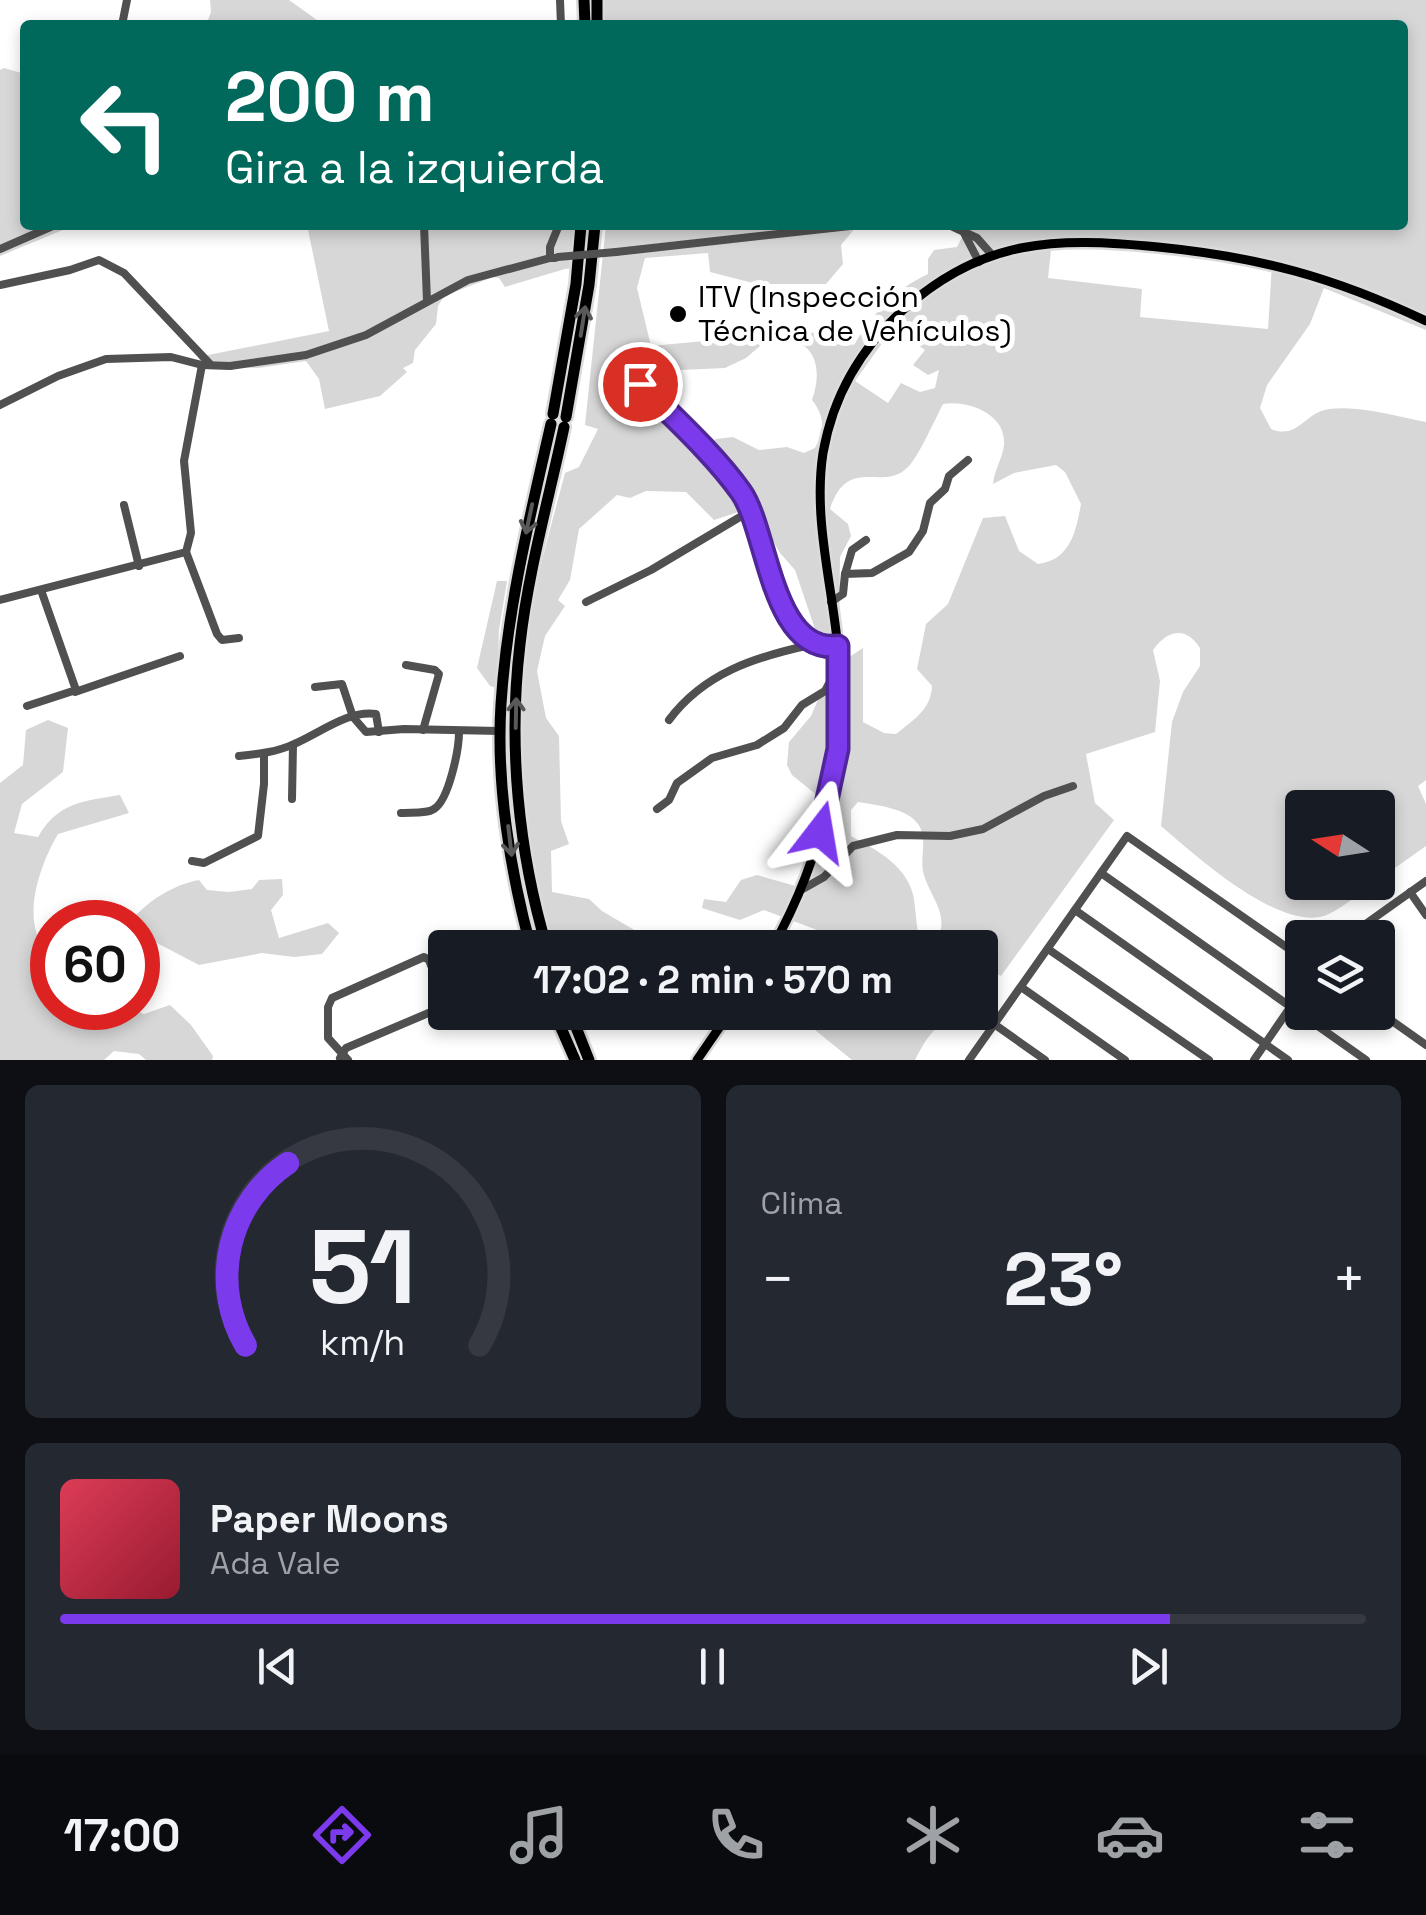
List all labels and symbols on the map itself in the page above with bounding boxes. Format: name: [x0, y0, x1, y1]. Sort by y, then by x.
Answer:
place label: ITV (Inspección Técnica de Vehículos): [698, 277, 1012, 350]
marker: ITV (Inspección Técnica de Vehículos): [667, 303, 689, 325]
one-way arrow: [574, 306, 593, 338]
pin: [598, 342, 683, 427]
one-way arrow: [519, 502, 538, 534]
one-way arrow: [506, 697, 526, 730]
position arrow: [768, 780, 872, 884]
north arrow: [1285, 790, 1395, 900]
one-way arrow: [501, 824, 520, 857]
speed limit sign: 60: [30, 900, 160, 1030]

